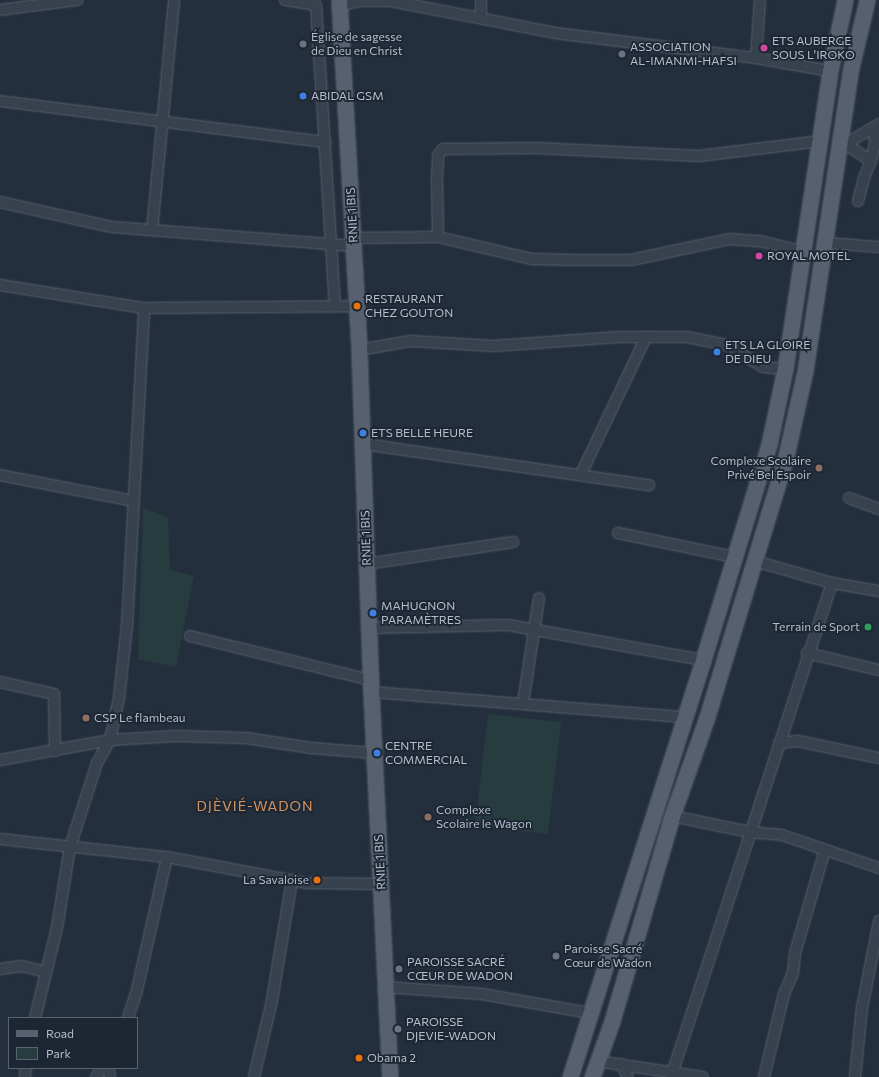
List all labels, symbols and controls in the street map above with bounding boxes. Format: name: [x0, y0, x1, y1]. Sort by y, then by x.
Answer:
place label: Église de sagesse de Dieu en Christ: [311, 30, 403, 58]
place label: ETS AUBERGE SOUS L'IROKO: [772, 34, 855, 62]
marker: Église de sagesse de Dieu en Christ: [298, 39, 308, 49]
place label: ASSOCIATION AL-IMANMI-HAFSI: [630, 40, 737, 68]
marker: ETS AUBERGE SOUS L'IROKO: [759, 43, 769, 53]
marker: ASSOCIATION AL-IMANMI-HAFSI: [617, 49, 627, 59]
place label: ABIDAL GSM: [311, 89, 384, 103]
marker: ABIDAL GSM: [298, 91, 308, 101]
street label: RNIE 1 BIS: [343, 187, 361, 243]
place label: ROYAL MOTEL: [767, 249, 851, 263]
marker: ROYAL MOTEL: [754, 251, 764, 261]
place label: RESTAURANT CHEZ GOUTON: [365, 292, 453, 320]
marker: RESTAURANT CHEZ GOUTON: [352, 301, 362, 311]
place label: ETS LA GLOIRE DE DIEU: [725, 338, 810, 366]
marker: ETS LA GLOIRE DE DIEU: [712, 347, 722, 357]
place label: ETS BELLE HEURE: [371, 426, 473, 440]
marker: ETS BELLE HEURE: [358, 428, 368, 438]
place label: Complexe Scolaire Privé Bel Espoir: [710, 454, 811, 482]
marker: Complexe Scolaire Privé Bel Espoir: [814, 463, 824, 473]
street label: RNIE 1 BIS: [358, 510, 374, 566]
place label: MAHUGNON PARAMÈTRES: [381, 599, 461, 627]
marker: MAHUGNON PARAMÈTRES: [368, 608, 378, 618]
place label: Terrain de Sport: [772, 620, 860, 634]
marker: Terrain de Sport: [863, 622, 873, 632]
place label: CSP Le flambeau: [94, 711, 186, 725]
marker: CSP Le flambeau: [81, 713, 91, 723]
place label: CENTRE COMMERCIAL: [385, 739, 467, 767]
marker: CENTRE COMMERCIAL: [372, 748, 382, 758]
district label: DJÈVIÉ-WADON: [197, 798, 313, 814]
place label: Complexe Scolaire le Wagon: [436, 803, 532, 831]
marker: Complexe Scolaire le Wagon: [423, 812, 433, 822]
street label: RNIE 1 BIS: [371, 834, 389, 890]
place label: La Savaloise: [243, 873, 309, 887]
marker: La Savaloise: [312, 875, 322, 885]
place label: Paroisse Sacré Cœur de Wadon: [564, 942, 652, 970]
marker: Paroisse Sacré Cœur de Wadon: [551, 951, 561, 961]
place label: PAROISSE SACRÉ CŒUR DE WADON: [407, 955, 513, 983]
marker: PAROISSE SACRÉ CŒUR DE WADON: [394, 964, 404, 974]
place label: PAROISSE DJEVIE-WADON: [406, 1015, 496, 1043]
legend: [8, 1017, 138, 1069]
marker: PAROISSE DJEVIE-WADON: [393, 1024, 403, 1034]
text: Road: [46, 1026, 74, 1040]
text: Park: [46, 1046, 71, 1060]
place label: Obama 2: [367, 1051, 416, 1065]
marker: Obama 2: [354, 1053, 364, 1063]

